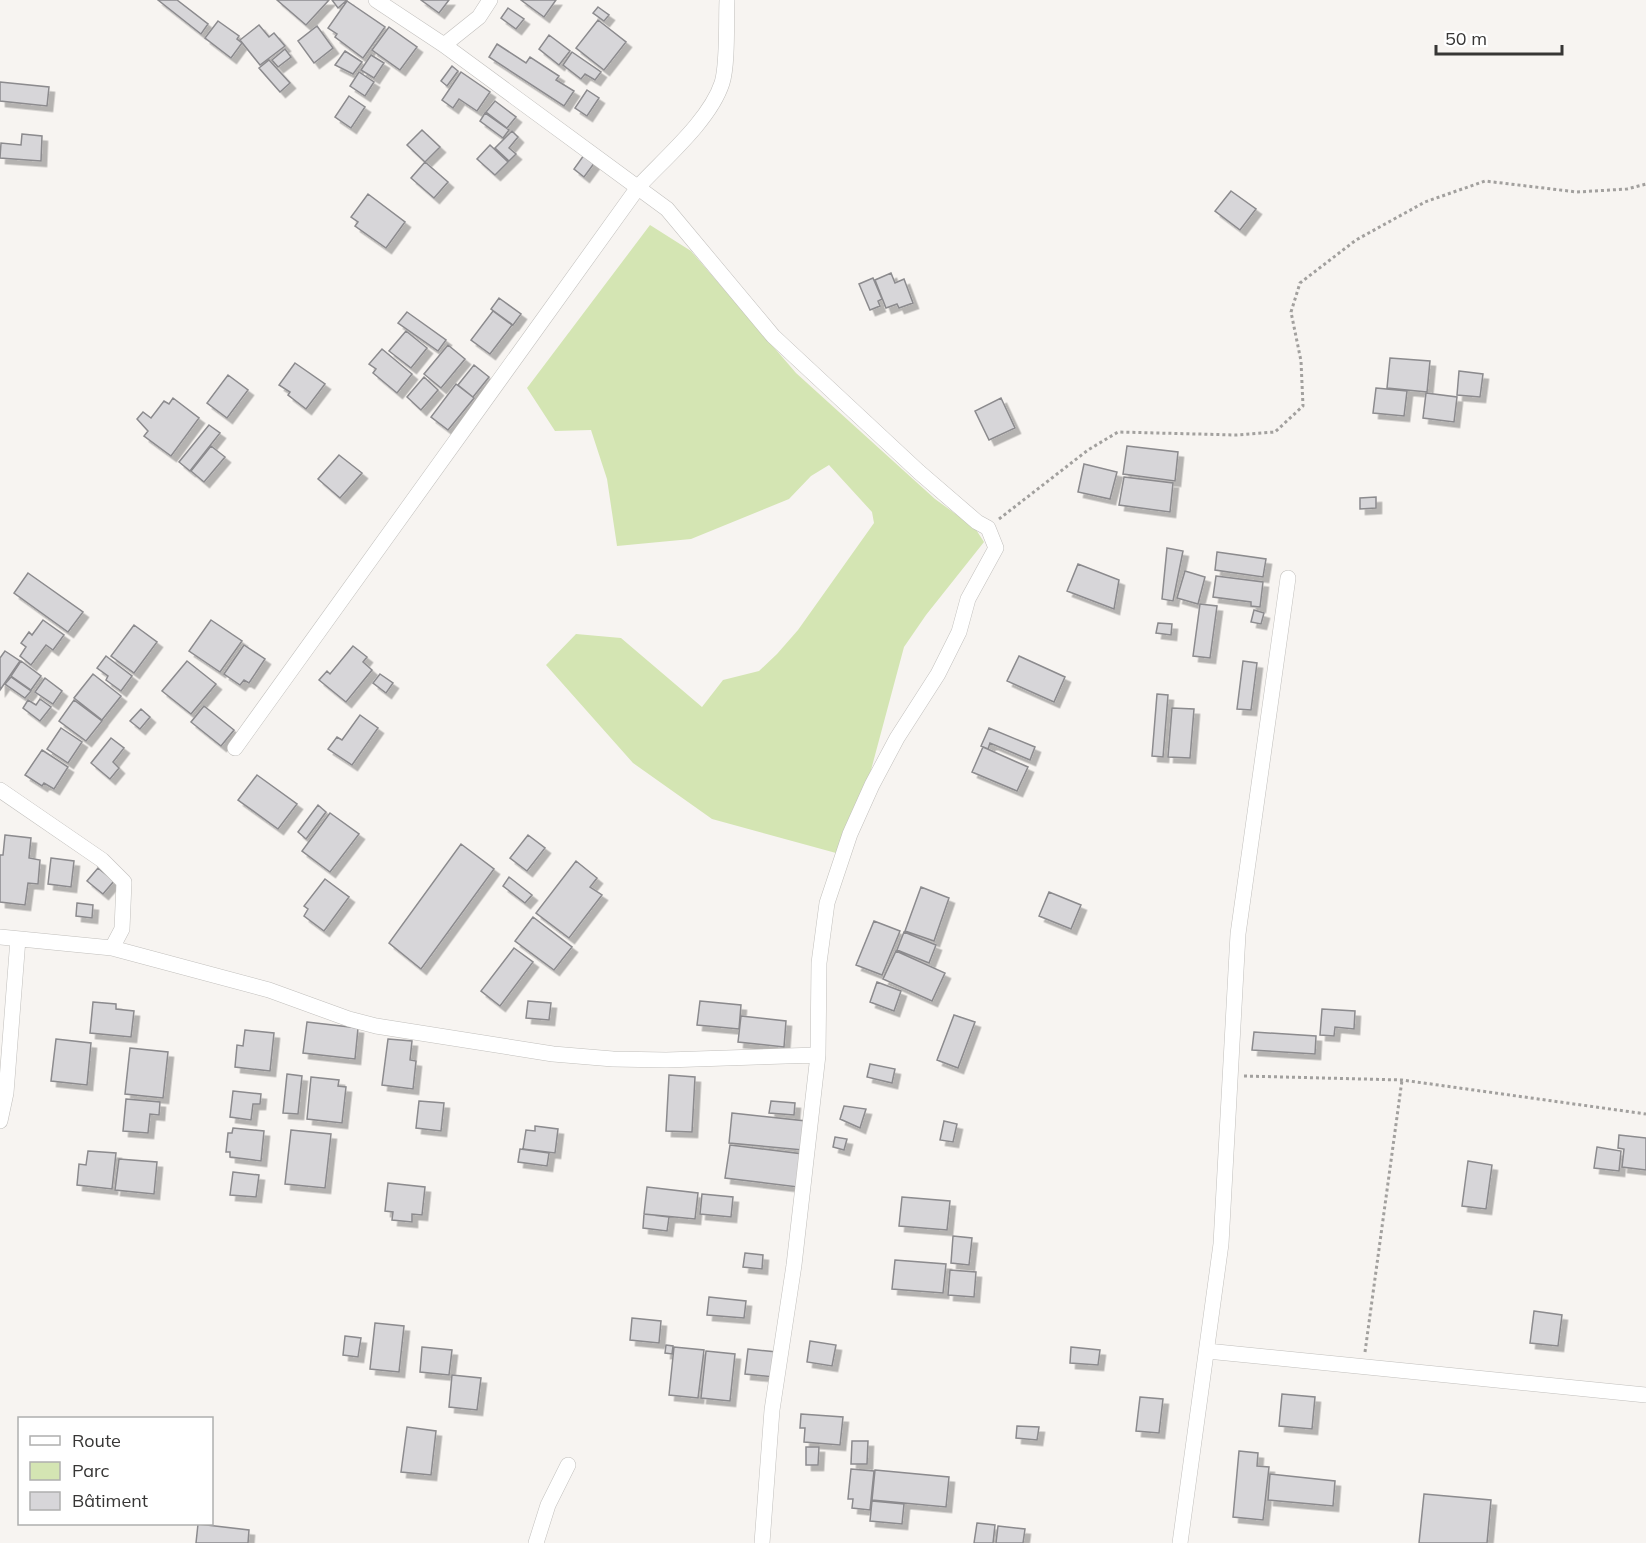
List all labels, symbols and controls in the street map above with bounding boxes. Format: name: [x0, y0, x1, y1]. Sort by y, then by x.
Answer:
scale bar: [1436, 18, 1562, 56]
text: 50 m: [1445, 27, 1487, 50]
legend: [18, 1417, 213, 1525]
text: Route: [72, 1429, 121, 1452]
text: Parc: [72, 1459, 110, 1482]
text: Bâtiment: [72, 1489, 148, 1512]

